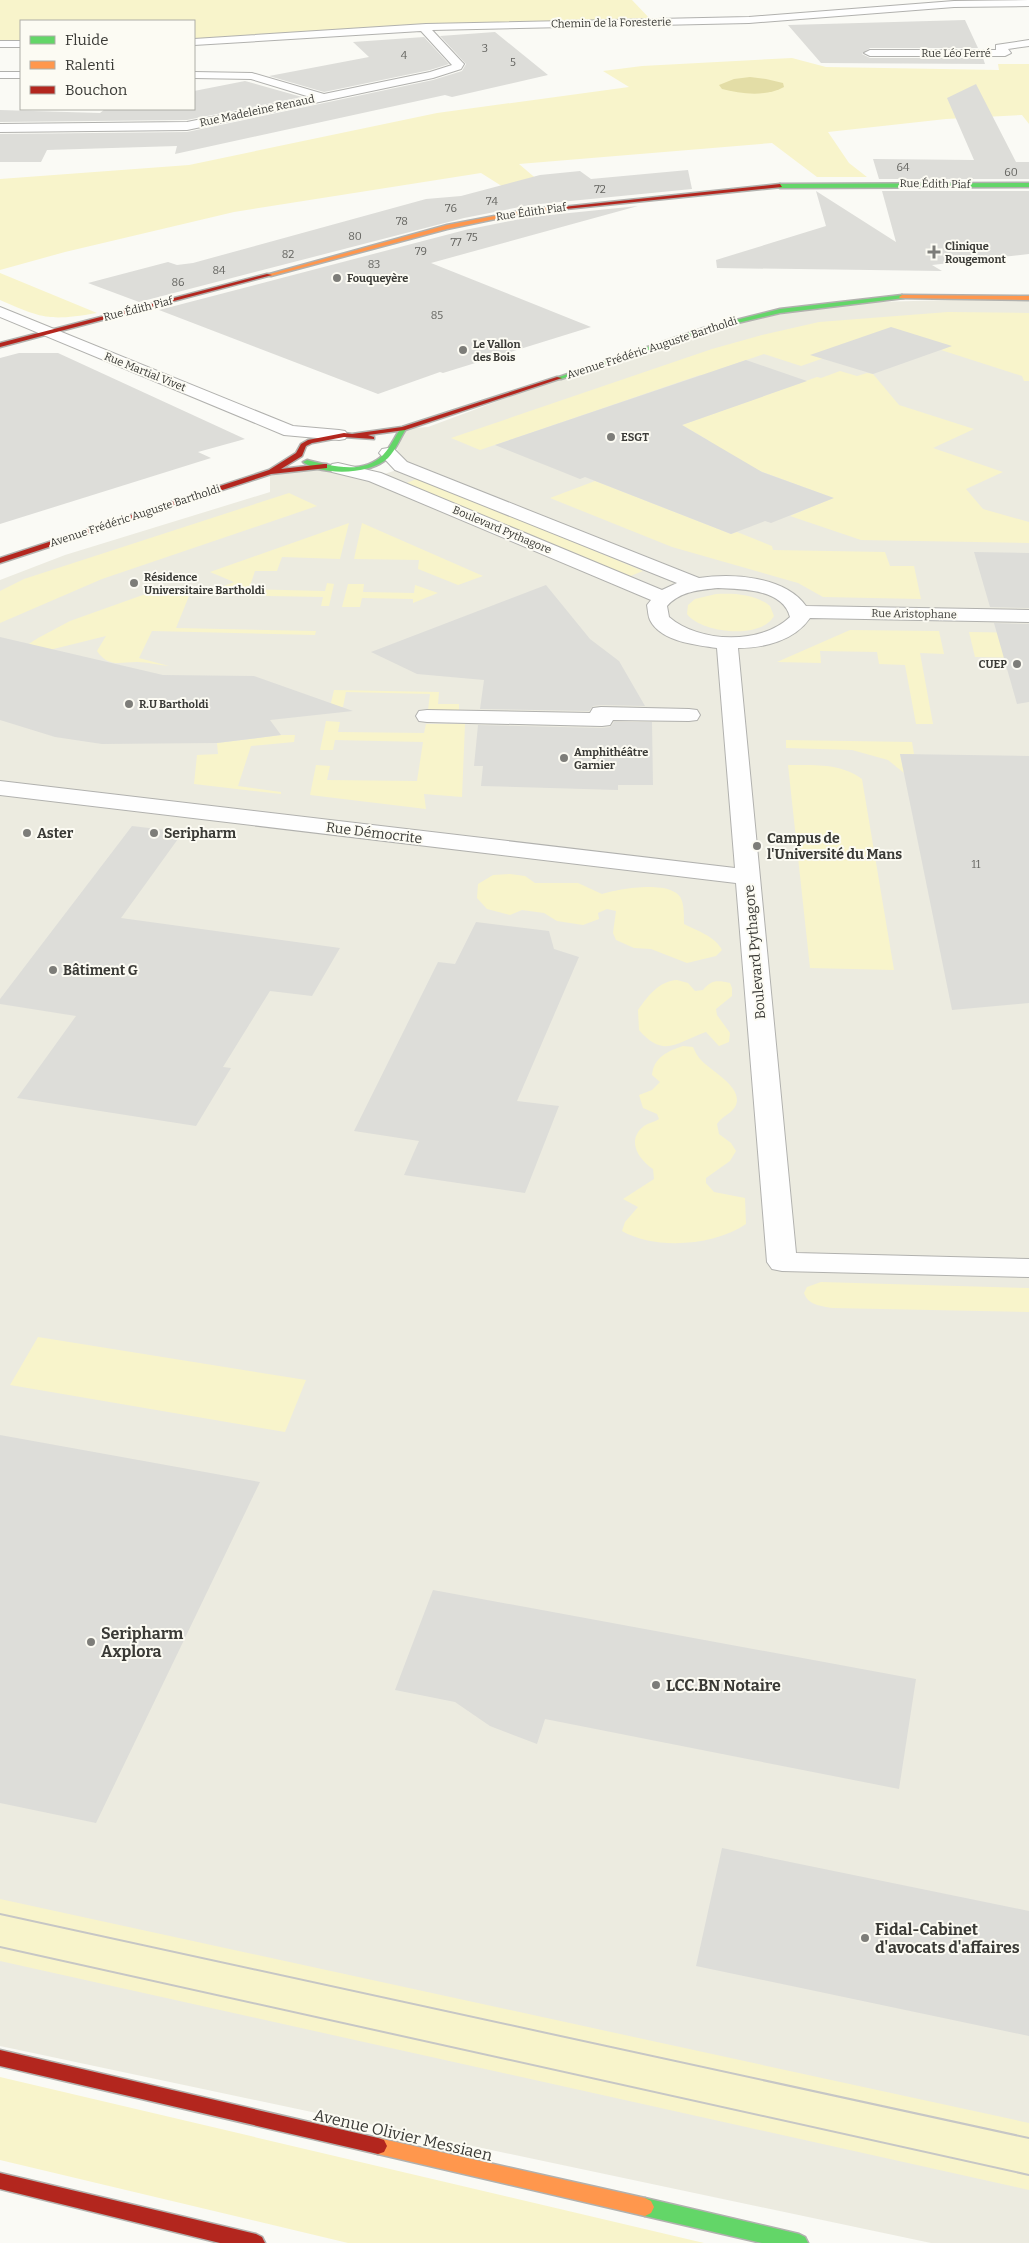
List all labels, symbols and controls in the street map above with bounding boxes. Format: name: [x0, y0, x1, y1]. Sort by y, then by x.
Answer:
street label: Chemin de la Foresterie: [551, 15, 671, 31]
legend: [20, 20, 195, 110]
text: Fluide: [65, 31, 108, 49]
house number: 3: [482, 42, 488, 55]
street label: Rue Léo Ferré: [921, 47, 991, 60]
house number: 4: [401, 49, 408, 62]
text: Ralenti: [65, 56, 115, 74]
house number: 5: [510, 56, 516, 69]
text: Bouchon: [65, 81, 128, 99]
street label: Rue Madeleine Renaud: [198, 92, 316, 130]
house number: 64: [897, 161, 910, 174]
house number: 60: [1004, 166, 1018, 179]
street label: Rue Édith Piaf: [899, 176, 972, 191]
house number: 72: [594, 183, 606, 196]
house number: 74: [486, 195, 498, 208]
street label: Rue Édith Piaf: [495, 199, 568, 223]
house number: 76: [445, 202, 457, 215]
house number: 78: [396, 215, 408, 228]
house number: 80: [348, 230, 362, 243]
house number: 75: [466, 231, 478, 244]
house number: 77: [450, 236, 462, 249]
place label: Clinique Rougemont: [945, 240, 1007, 266]
house number: 79: [415, 245, 427, 258]
marker: Clinique Rougemont: [927, 245, 941, 259]
house number: 82: [282, 248, 294, 261]
house number: 83: [368, 258, 380, 271]
house number: 84: [212, 264, 226, 277]
marker: Fouqueyère: [331, 272, 343, 284]
place label: Fouqueyère: [347, 272, 408, 285]
house number: 86: [171, 276, 185, 289]
street label: Rue Édith Piaf: [102, 293, 175, 324]
house number: 85: [431, 309, 443, 322]
street label: Avenue Frédéric Auguste Bartholdi: [565, 314, 739, 382]
place label: Le Vallon des Bois: [473, 338, 521, 364]
marker: Le Vallon des Bois: [457, 344, 469, 356]
street label: Rue Martial Vivet: [102, 350, 188, 394]
marker: ESGT: [605, 431, 617, 443]
place label: ESGT: [621, 431, 649, 444]
street label: Avenue Frédéric Auguste Bartholdi: [48, 482, 222, 550]
street label: Boulevard Pythagore: [451, 503, 553, 557]
place label: Résidence Universitaire Bartholdi: [144, 571, 265, 597]
marker: Résidence Universitaire Bartholdi: [128, 577, 140, 589]
street label: Rue Aristophane: [871, 607, 957, 621]
place label: CUEP: [979, 658, 1007, 671]
marker: CUEP: [1011, 658, 1023, 670]
marker: R.U Bartholdi: [123, 698, 135, 710]
place label: R.U Bartholdi: [139, 698, 209, 711]
place label: Amphithéâtre Garnier: [574, 746, 648, 772]
marker: Amphithéâtre Garnier: [558, 752, 570, 764]
street label: Rue Démocrite: [325, 819, 423, 847]
place label: Aster: [37, 825, 74, 842]
place label: Seripharm: [164, 825, 237, 842]
marker: Aster: [21, 827, 33, 839]
marker: Seripharm: [148, 827, 160, 839]
place label: Campus de l'Université du Mans: [767, 830, 902, 863]
marker: Campus de l'Université du Mans: [751, 840, 763, 852]
house number: 11: [972, 858, 981, 871]
street label: Boulevard Pythagore: [741, 884, 769, 1020]
place label: Bâtiment G: [63, 962, 138, 979]
marker: Bâtiment G: [47, 964, 59, 976]
place label: Seripharm Axplora: [101, 1624, 184, 1661]
marker: Seripharm Axplora: [85, 1636, 97, 1648]
place label: LCC.BN Notaire: [666, 1676, 781, 1695]
marker: LCC.BN Notaire: [650, 1679, 662, 1691]
place label: Fidal-Cabinet d'avocats d'affaires: [875, 1920, 1020, 1957]
marker: Fidal-Cabinet d'avocats d'affaires: [859, 1932, 871, 1944]
street label: Avenue Olivier Messiaen: [312, 2105, 494, 2165]

